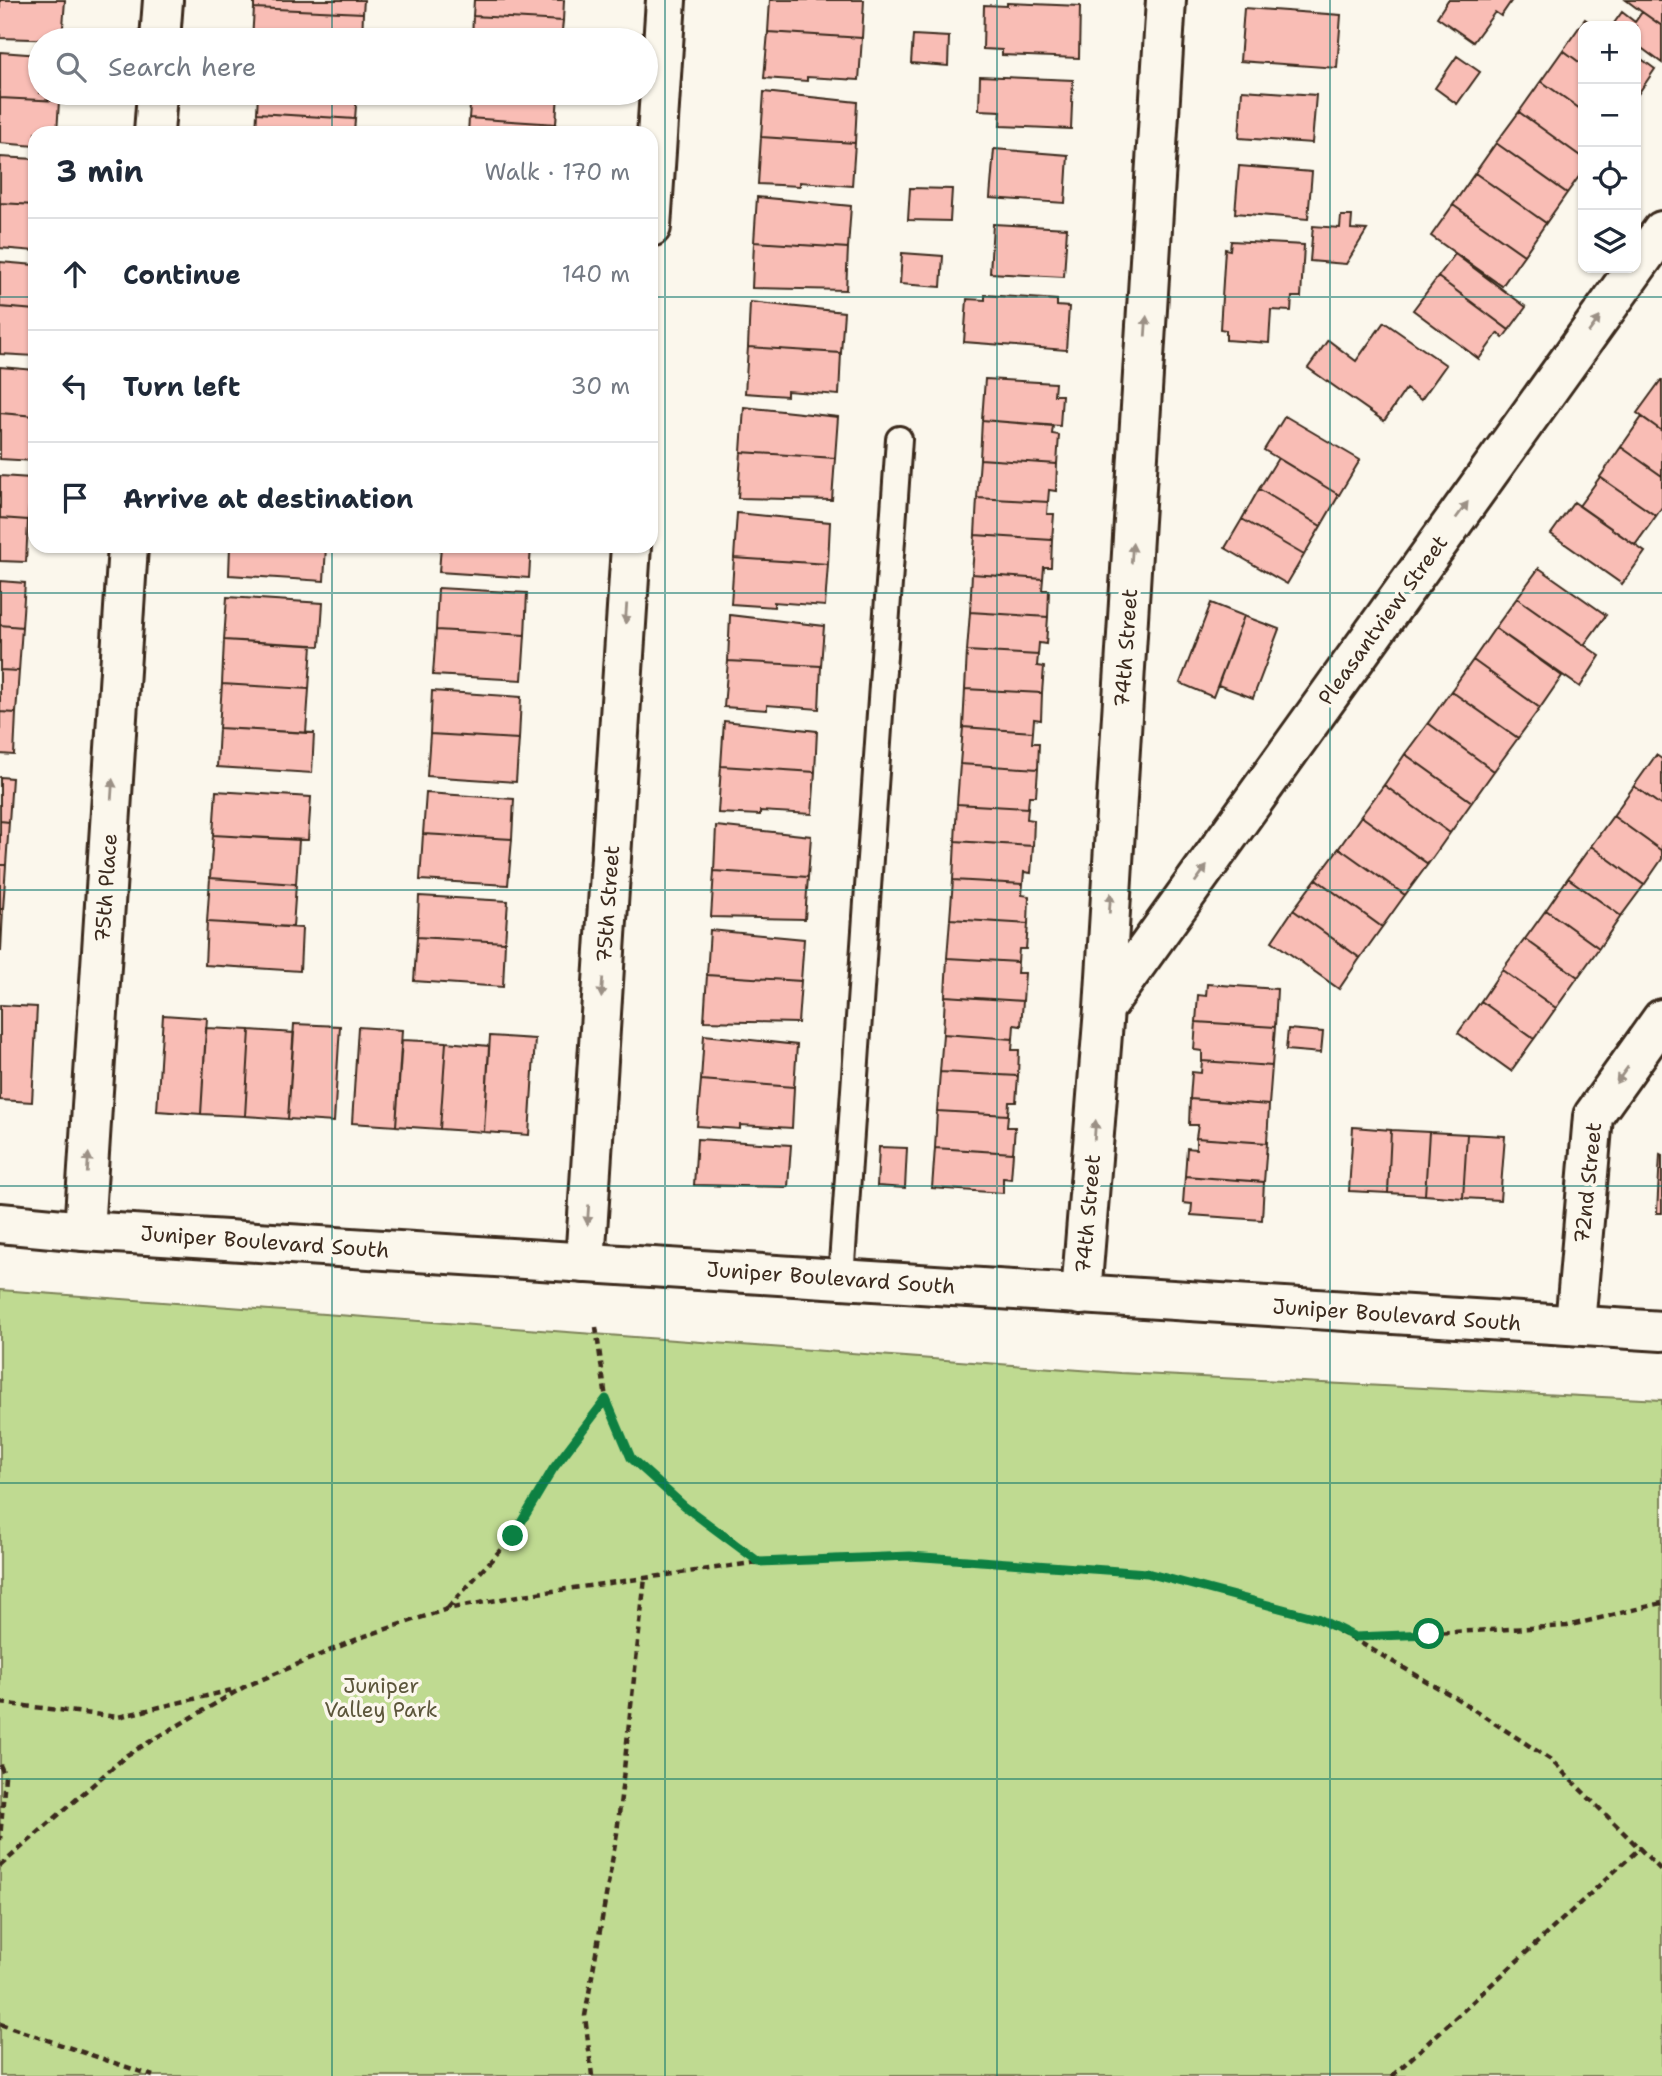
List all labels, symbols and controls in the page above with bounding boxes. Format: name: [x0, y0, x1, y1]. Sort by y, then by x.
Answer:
map controls: [1578, 21, 1641, 273]
button: +: [1578, 21, 1641, 84]
search box: [28, 28, 658, 105]
icon: search: [52, 48, 90, 86]
text: Search here: [108, 49, 257, 84]
button: −: [1578, 84, 1641, 147]
button: locate: [1578, 147, 1641, 210]
text: 3 min: [56, 151, 143, 192]
text: Walk · 170 m: [485, 157, 630, 187]
button: layers: [1578, 210, 1641, 273]
icon: ahead: [56, 255, 94, 293]
text: Continue: [123, 257, 241, 292]
text: 140 m: [562, 259, 630, 289]
one-way arrow: [1140, 315, 1151, 337]
one-way arrow: [1587, 317, 1602, 335]
icon: left: [56, 367, 94, 405]
text: Turn left: [123, 369, 240, 404]
text: 30 m: [571, 371, 630, 401]
icon: arrive: [56, 479, 94, 517]
text: Arrive at destination: [123, 481, 413, 516]
one-way arrow: [1455, 501, 1469, 519]
street label: Pleasantview Street: [1312, 529, 1454, 711]
one-way arrow: [1126, 542, 1137, 564]
street label: 74th Street: [1108, 588, 1144, 708]
one-way arrow: [620, 603, 631, 625]
one-way arrow: [107, 778, 118, 800]
street label: 75th Place: [88, 832, 124, 944]
street label: 75th Street: [590, 844, 626, 964]
one-way arrow: [1193, 865, 1207, 883]
one-way arrow: [1105, 891, 1116, 913]
one-way arrow: [597, 977, 608, 999]
one-way arrow: [1615, 1066, 1629, 1084]
one-way arrow: [1090, 1119, 1101, 1141]
street label: 72nd Street: [1568, 1121, 1608, 1245]
one-way arrow: [83, 1152, 94, 1174]
street label: 74th Street: [1069, 1153, 1107, 1275]
one-way arrow: [582, 1204, 593, 1226]
street label: Juniper Boulevard South: [140, 1219, 390, 1265]
street label: Juniper Boulevard South: [706, 1255, 956, 1301]
street label: Juniper Boulevard South: [1272, 1292, 1522, 1338]
route end: [497, 1520, 528, 1551]
route start: [1413, 1618, 1444, 1649]
park label: Juniper Valley Park: [324, 1672, 438, 1724]

